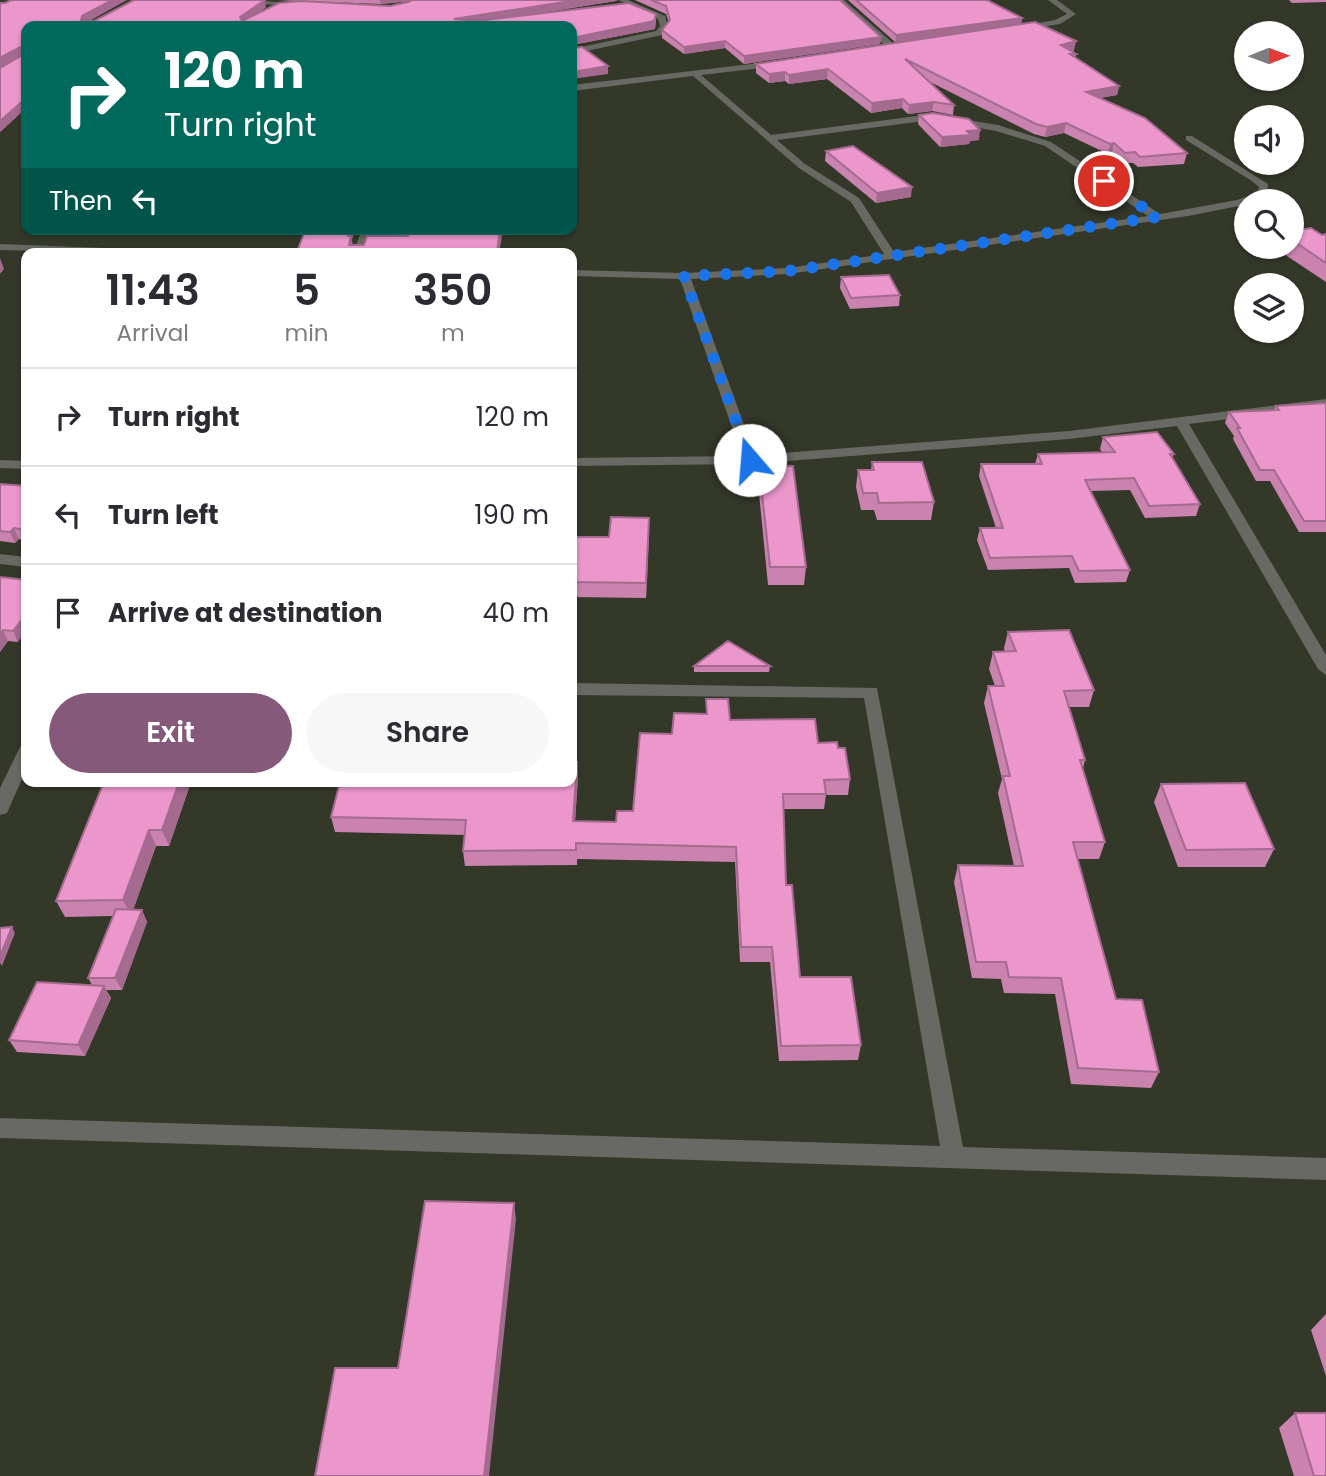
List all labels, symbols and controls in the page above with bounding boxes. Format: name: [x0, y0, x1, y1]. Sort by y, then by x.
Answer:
north arrow: [1234, 21, 1304, 91]
map controls: [1234, 21, 1304, 343]
text: 120 m: [164, 37, 305, 105]
icon: right: [49, 49, 140, 140]
text: Turn right: [164, 102, 316, 147]
button: sound: [1234, 105, 1304, 175]
pin: [1074, 151, 1134, 211]
icon: arrive: [1085, 162, 1123, 200]
icon: left: [126, 182, 164, 220]
text: Then: [49, 183, 112, 219]
button: search: [1234, 189, 1304, 259]
text: 11:43: [106, 261, 200, 320]
text: 5: [293, 261, 320, 320]
text: 350: [413, 261, 492, 320]
button: layers: [1234, 273, 1304, 343]
text: Arrival: [117, 317, 189, 349]
text: min: [284, 317, 329, 349]
text: m: [441, 317, 465, 349]
icon: right: [49, 398, 87, 436]
text: Turn right: [108, 399, 240, 435]
text: 120 m: [476, 399, 549, 435]
position arrow: [713, 423, 787, 497]
icon: left: [49, 496, 87, 534]
text: Turn left: [108, 497, 219, 533]
text: 190 m: [474, 497, 549, 533]
icon: arrive: [49, 594, 87, 632]
text: Arrive at destination: [108, 595, 383, 631]
text: 40 m: [483, 595, 549, 631]
button: Exit: [49, 693, 292, 773]
button: Share: [306, 693, 549, 773]

